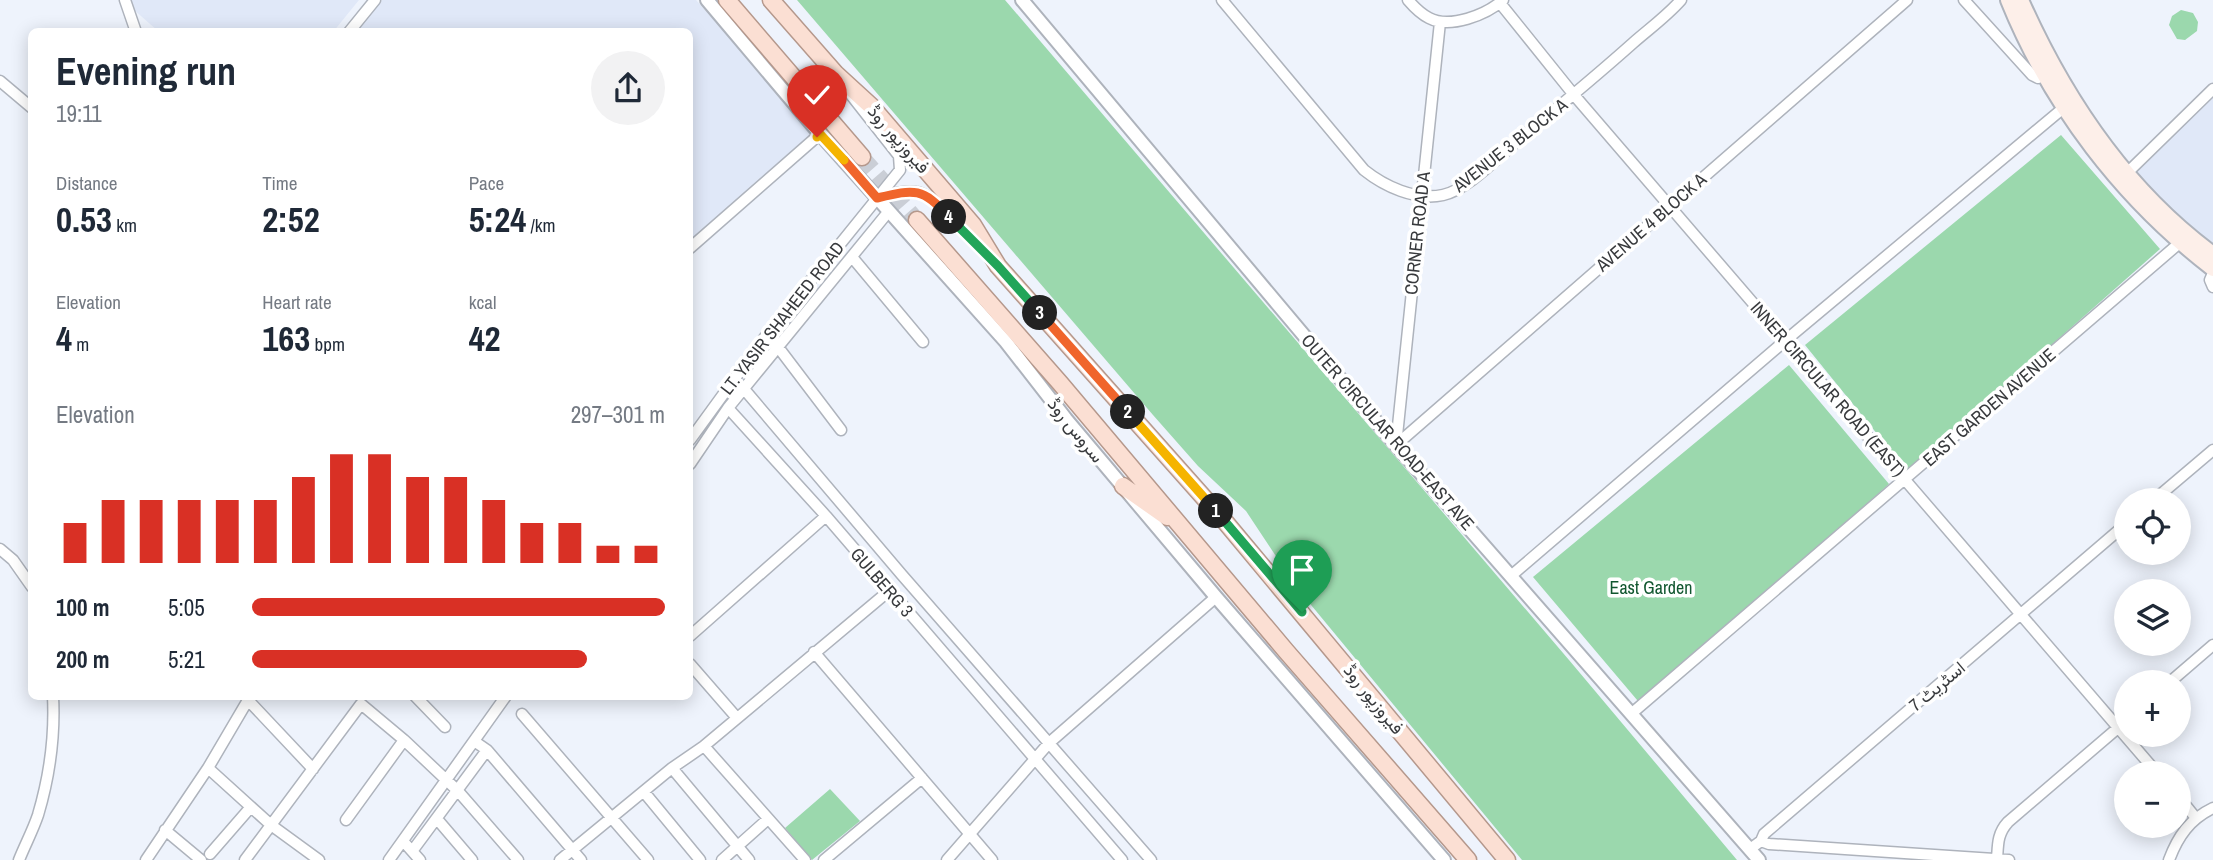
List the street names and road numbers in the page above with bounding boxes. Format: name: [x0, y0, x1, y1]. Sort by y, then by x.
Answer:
street label: AVENUE 3 BLOCK A: [1447, 92, 1573, 198]
street label: فیروزپور روڈ: [862, 99, 936, 179]
street label: AVENUE 4 BLOCK A: [1590, 167, 1712, 278]
street label: CORNER ROAD A: [1398, 170, 1436, 296]
street label: LT. YASIR SHAHEED ROAD: [714, 236, 850, 400]
street label: INNER CIRCULAR ROAD (EAST): [1745, 296, 1911, 482]
street label: OUTER CIRCULAR ROAD-EAST AVE: [1296, 328, 1480, 536]
street label: EAST GARDEN AVENUE: [1917, 342, 2061, 472]
street label: سروس روڈ: [1042, 392, 1110, 468]
street label: GULBERG 3: [845, 542, 919, 622]
street label: اسٹریٹ 7: [1904, 655, 1970, 717]
street label: فیروزپور روڈ: [1338, 659, 1410, 739]

